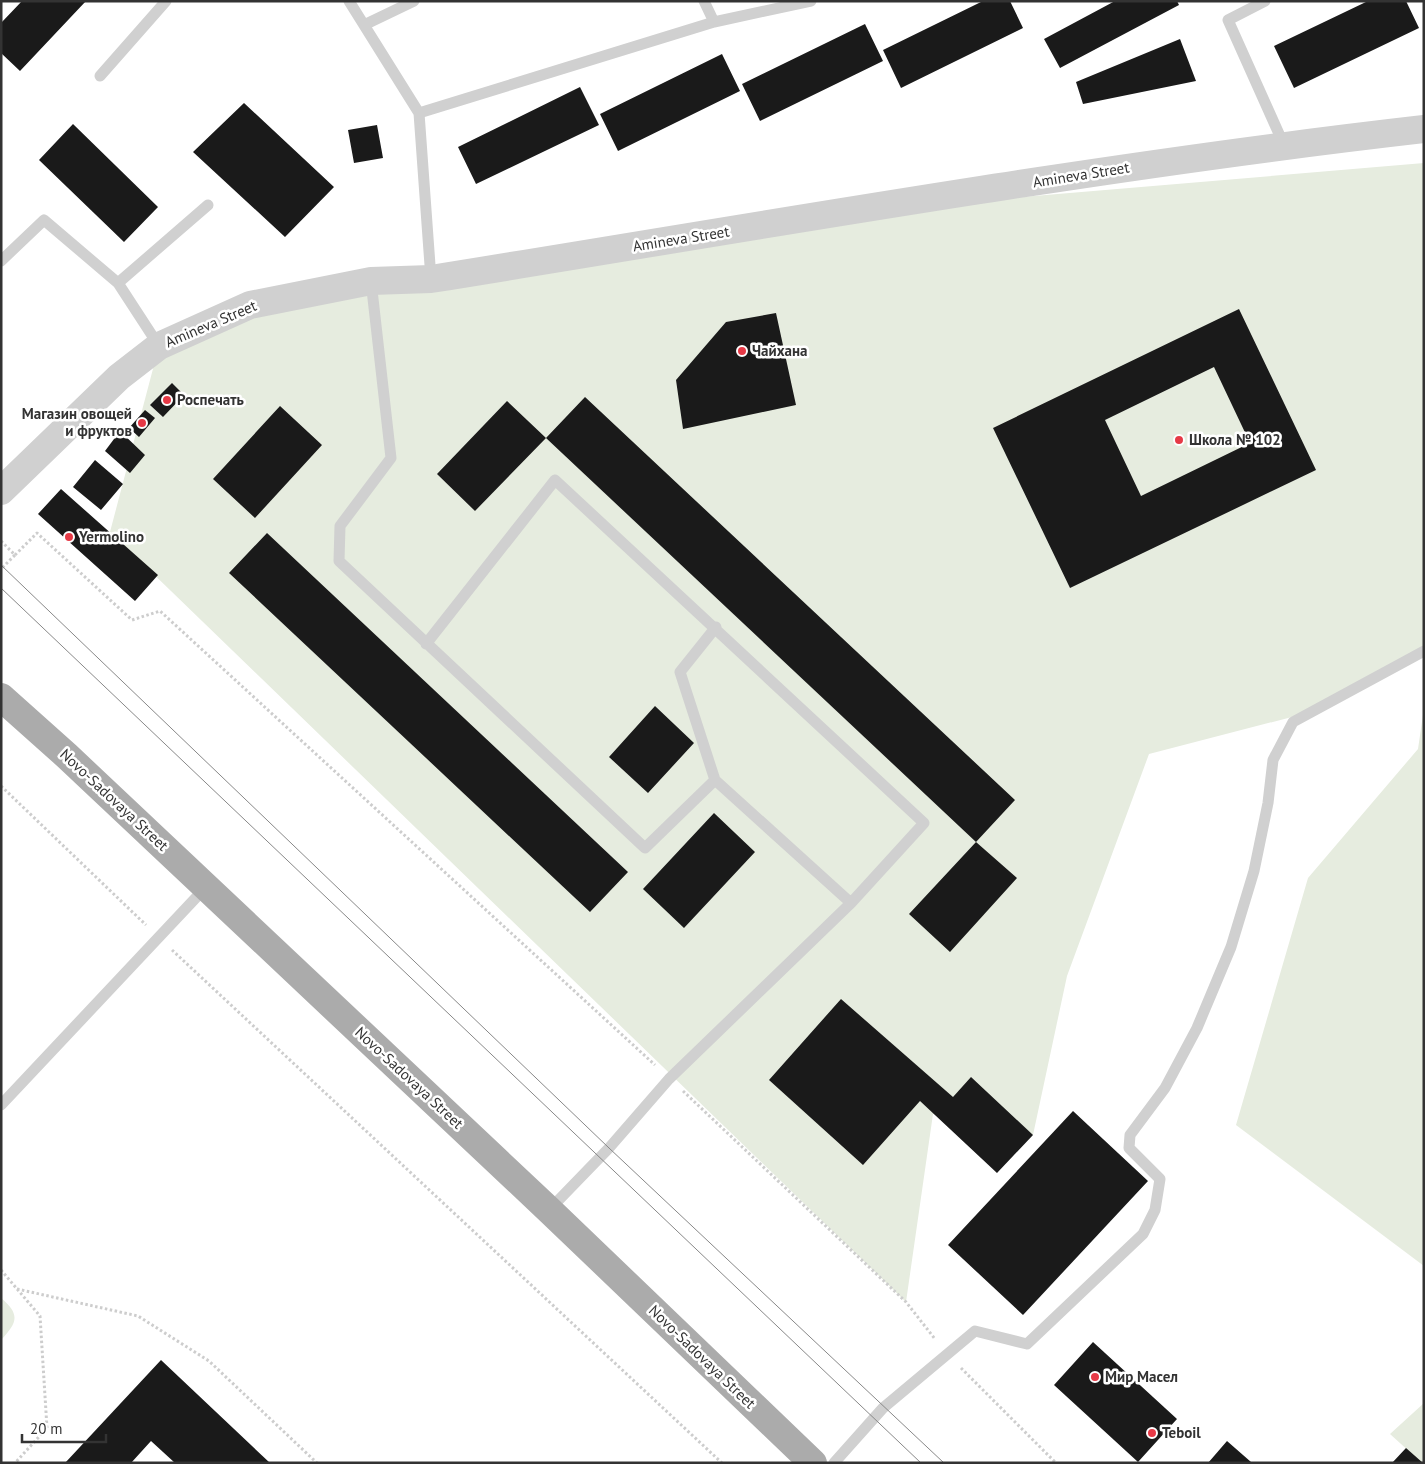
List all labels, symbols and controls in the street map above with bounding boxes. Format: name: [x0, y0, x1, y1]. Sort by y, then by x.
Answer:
street label: Amineva Street: [1031, 157, 1131, 192]
street label: Amineva Street: [631, 221, 731, 256]
street label: Amineva Street: [162, 296, 259, 351]
place label: Чайхана: [752, 341, 808, 360]
marker: Чайхана: [736, 345, 748, 357]
place label: Роспечать: [177, 390, 244, 409]
marker: Роспечать: [161, 394, 173, 406]
place label: Магазин овощей и фруктов: [22, 404, 132, 440]
marker: Магазин овощей и фруктов: [136, 417, 148, 429]
place label: Школа № 102: [1189, 430, 1281, 449]
marker: Школа № 102: [1173, 434, 1185, 446]
place label: Yermolino: [78, 527, 144, 546]
marker: Yermolino: [63, 531, 75, 543]
street label: Novo-Sadovaya Street: [56, 745, 172, 855]
street label: Novo-Sadovaya Street: [351, 1023, 467, 1133]
street label: Novo-Sadovaya Street: [645, 1301, 760, 1413]
place label: Мир Масел: [1105, 1367, 1178, 1386]
marker: Мир Масел: [1089, 1371, 1101, 1383]
scale bar: [22, 1412, 106, 1444]
text: 20 m: [30, 1419, 63, 1438]
place label: Teboil: [1162, 1423, 1201, 1442]
marker: Teboil: [1146, 1427, 1158, 1439]

